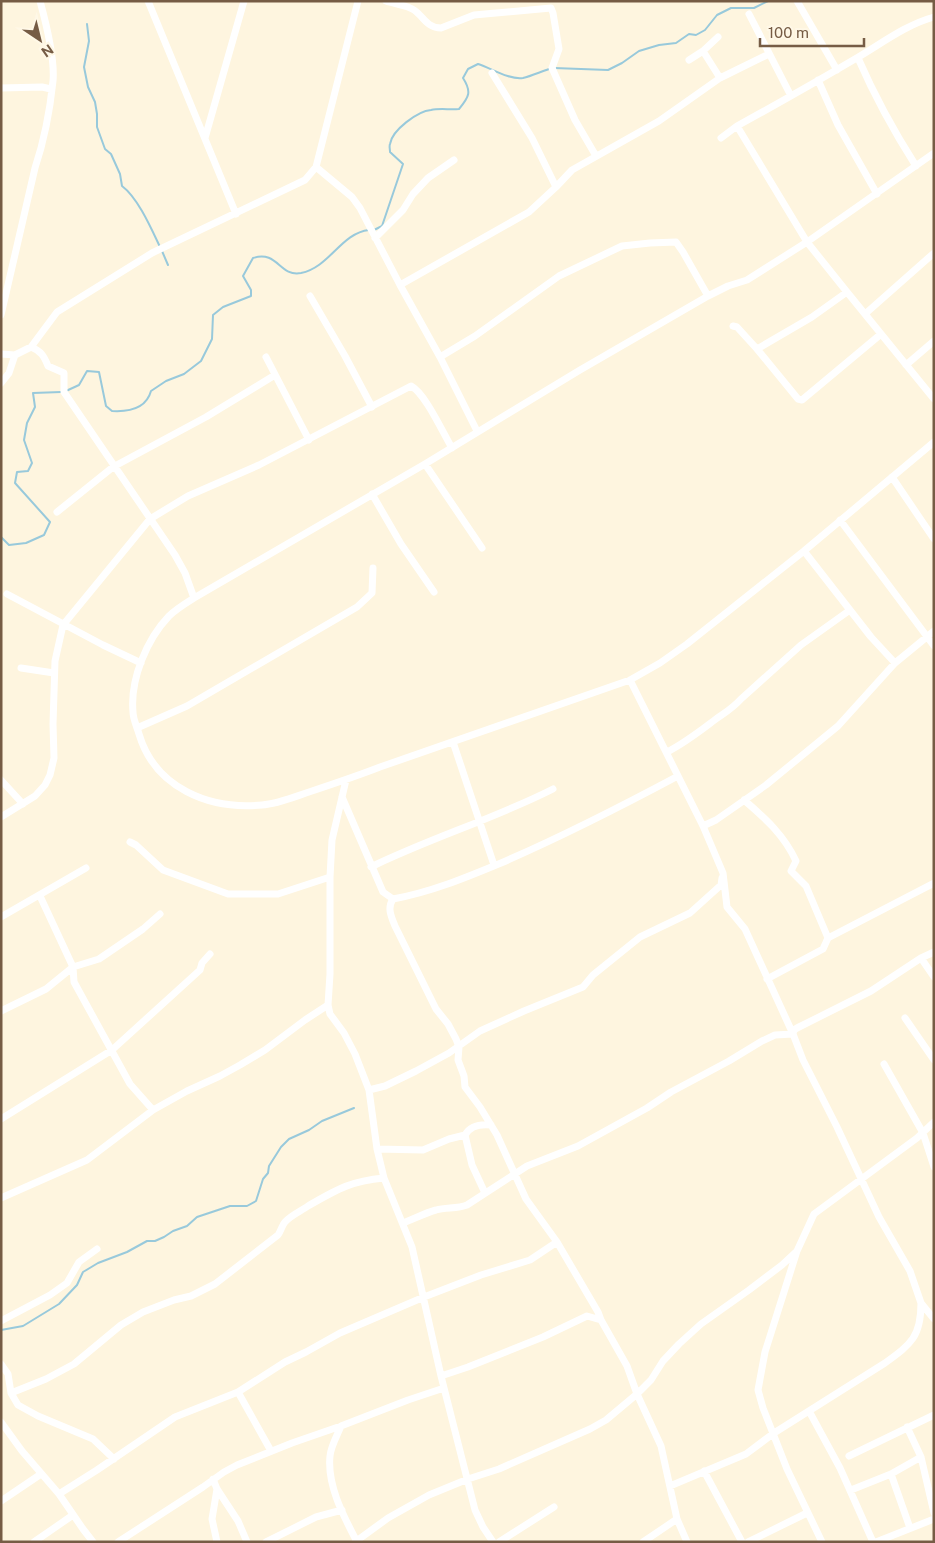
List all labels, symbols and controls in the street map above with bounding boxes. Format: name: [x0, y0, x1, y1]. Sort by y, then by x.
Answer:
north arrow: [15, 15, 65, 65]
scale bar: [760, 15, 864, 47]
text: 100 m: [768, 24, 809, 41]
text: N: [38, 41, 57, 60]

